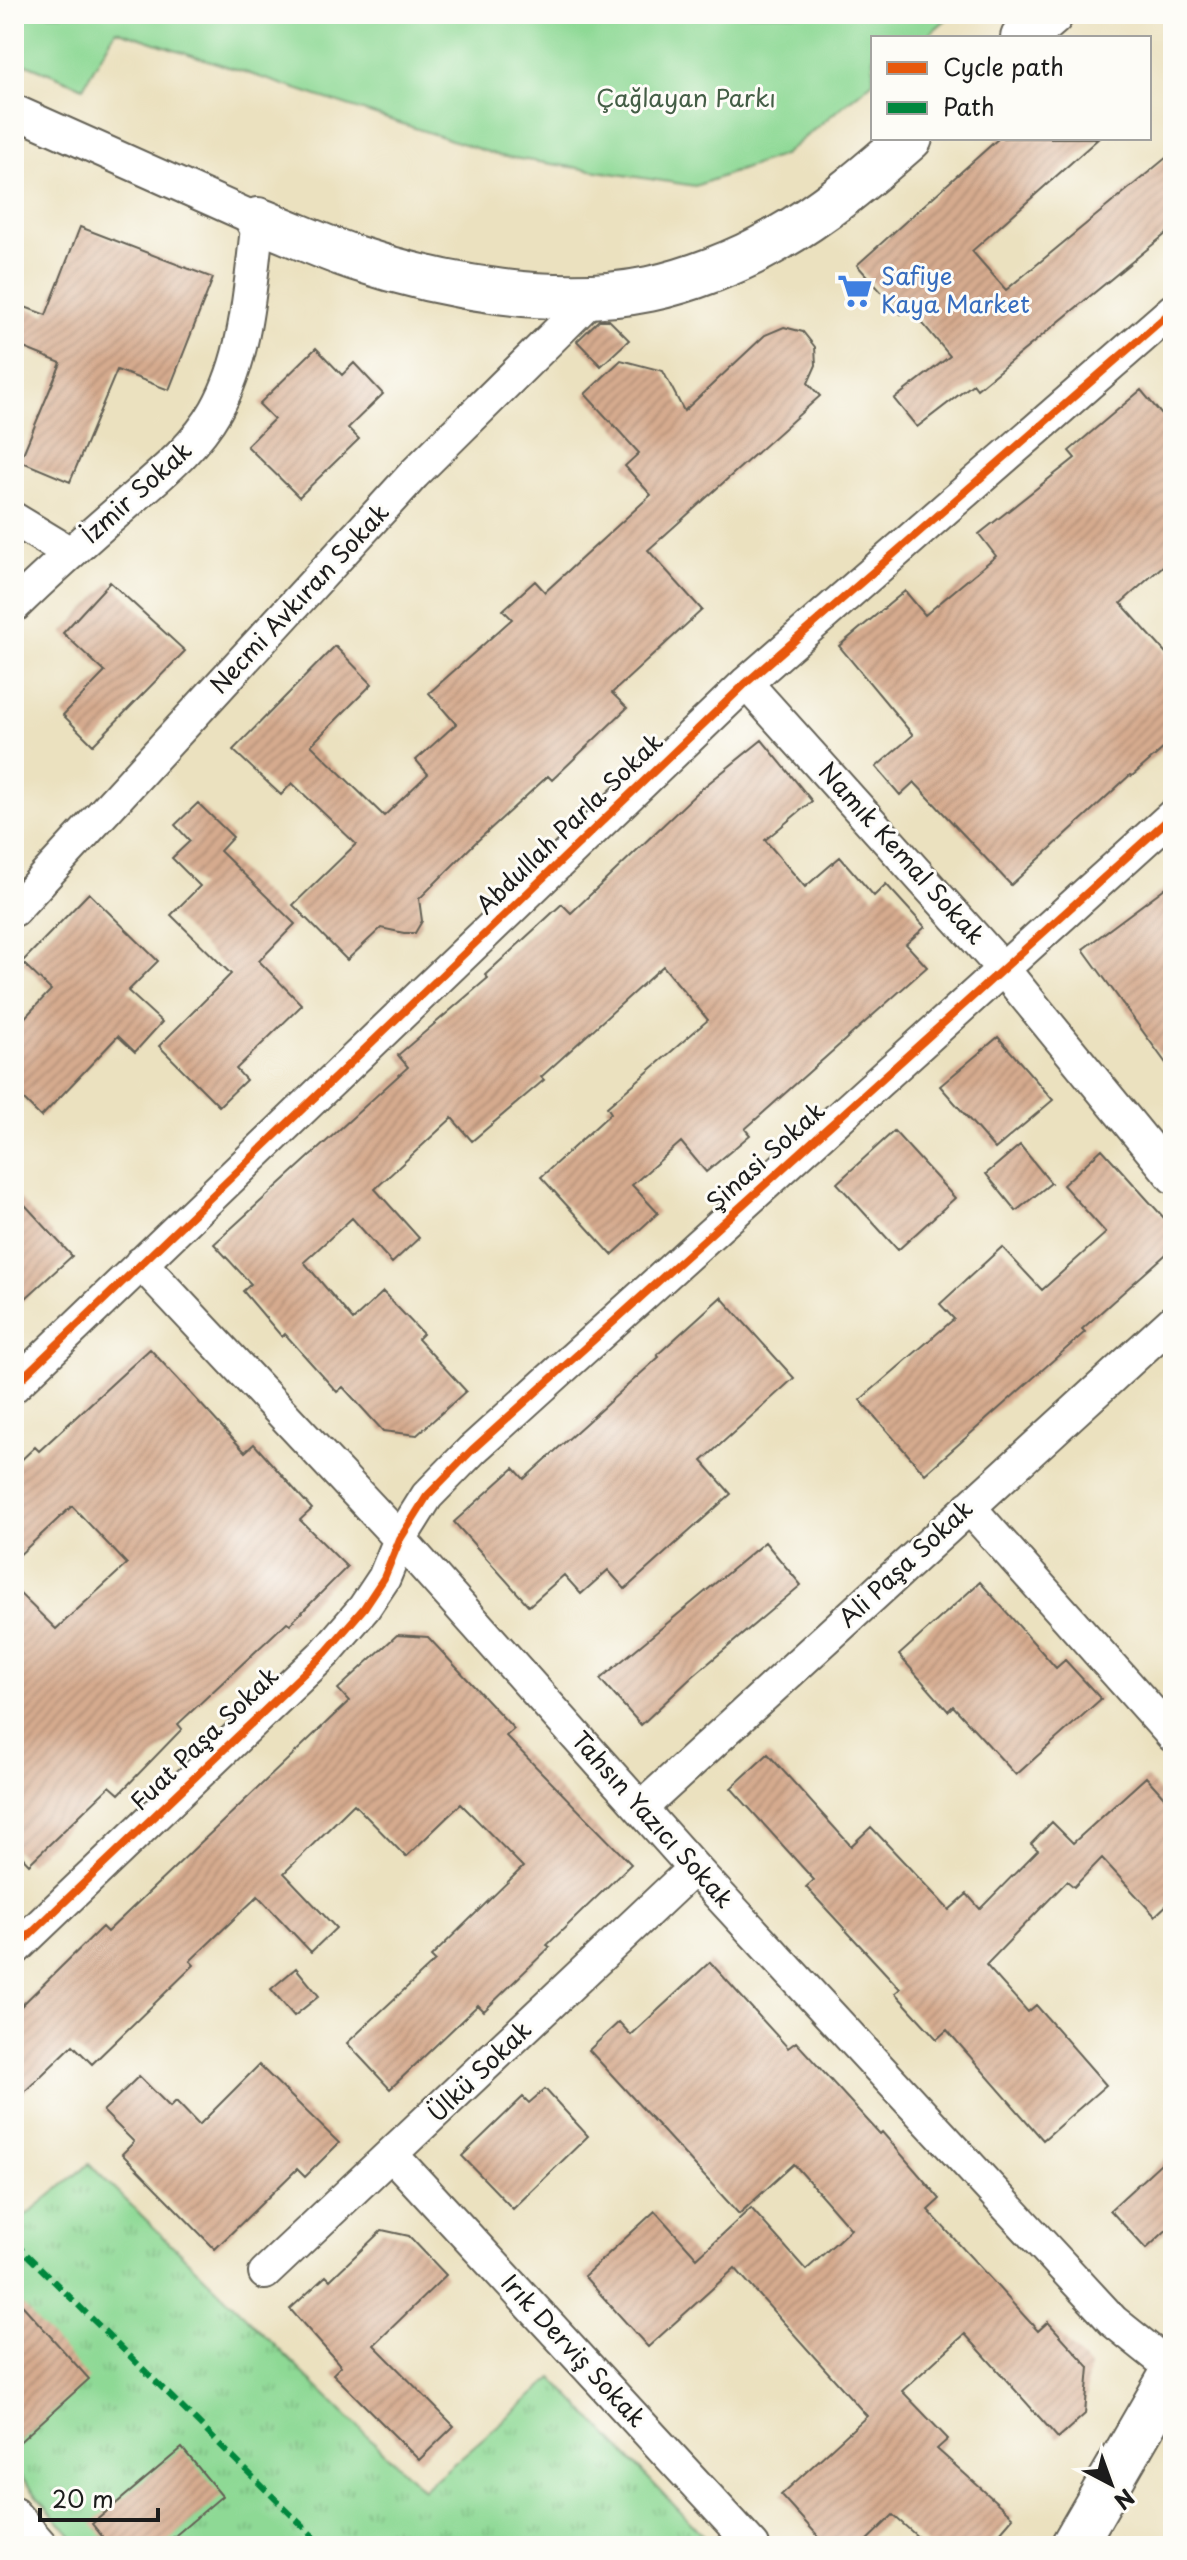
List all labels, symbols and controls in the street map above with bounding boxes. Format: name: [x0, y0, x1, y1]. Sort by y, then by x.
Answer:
legend: [871, 36, 1151, 140]
text: Cycle path: [943, 48, 1064, 84]
park label: Çağlayan Parkı: [596, 79, 776, 115]
text: Path: [943, 88, 995, 124]
place label: Safiye Kaya Market: [881, 257, 1030, 321]
supermarket icon: Safiye Kaya Market: [836, 272, 874, 310]
street label: İzmir Sokak: [72, 432, 199, 551]
street label: Necmi Avkıran Sokak: [200, 494, 397, 701]
street label: Abdullah Parla Sokak: [467, 723, 670, 921]
street label: Namık Kemal Sokak: [811, 753, 994, 952]
street label: Şinasi Sokak: [697, 1092, 832, 1219]
street label: Ali Paşa Sokak: [829, 1490, 980, 1635]
street label: Fuat Paşa Sokak: [121, 1657, 286, 1818]
street label: Tahsın Yazıcı Sokak: [564, 1722, 743, 1915]
street label: Ülkü Sokak: [418, 2011, 539, 2129]
street label: Irık Derviş Sokak: [494, 2265, 655, 2435]
north arrow: [1071, 2444, 1151, 2524]
scale bar: [40, 2472, 158, 2522]
text: 20 m: [52, 2480, 114, 2516]
text: N: [1108, 2482, 1143, 2518]

